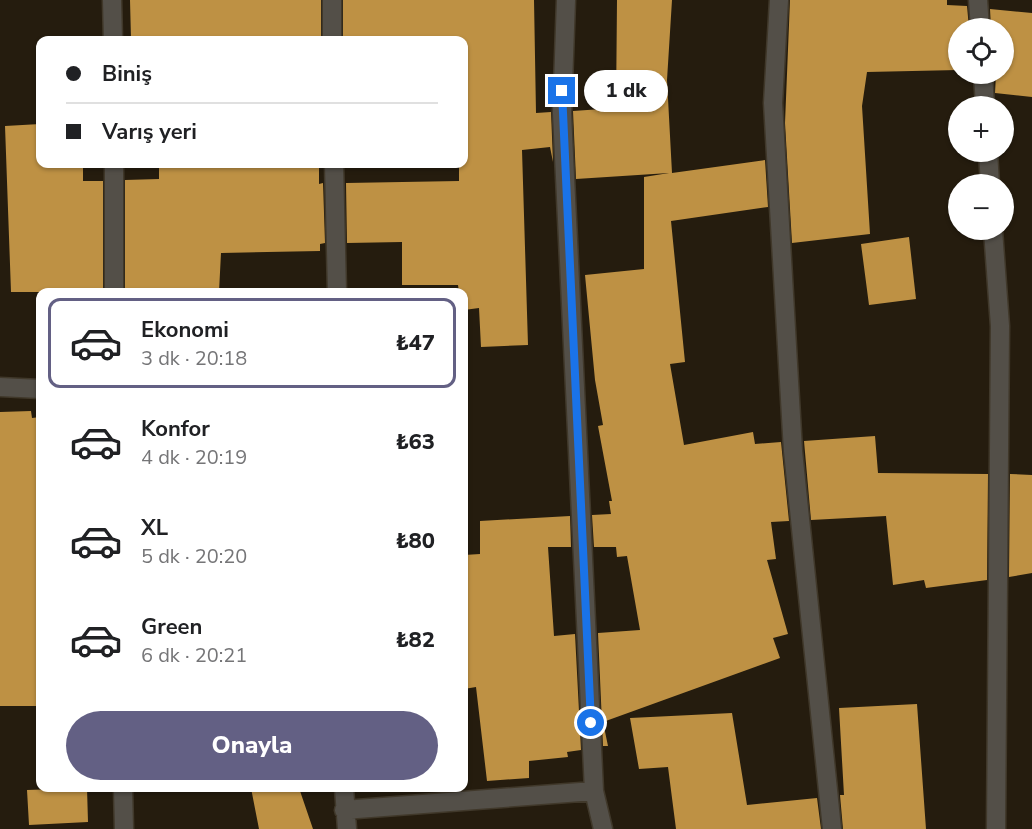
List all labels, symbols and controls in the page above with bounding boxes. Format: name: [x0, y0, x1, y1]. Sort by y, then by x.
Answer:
map controls: [948, 18, 1014, 240]
button: locate: [948, 18, 1014, 84]
text: Biniş: [102, 59, 152, 89]
callout: 1 dk: [583, 70, 667, 112]
route end: [548, 77, 575, 104]
text: 1 dk: [606, 77, 646, 104]
button: +: [948, 96, 1014, 162]
text: Varış yeri: [102, 117, 197, 147]
button: −: [948, 174, 1014, 240]
text: Ekonomi: [141, 315, 229, 345]
icon: car: [69, 316, 123, 370]
text: ₺47: [395, 328, 435, 358]
text: 3 dk · 20:18: [141, 345, 247, 372]
text: Konfor: [141, 414, 210, 444]
icon: car: [69, 415, 123, 469]
text: ₺63: [395, 427, 435, 457]
text: 4 dk · 20:19: [141, 444, 247, 471]
text: XL: [141, 513, 168, 543]
icon: car: [69, 514, 123, 568]
text: ₺80: [395, 526, 435, 556]
text: 5 dk · 20:20: [141, 543, 247, 570]
text: Green: [141, 612, 202, 642]
icon: car: [69, 613, 123, 667]
text: ₺82: [395, 625, 435, 655]
text: 6 dk · 20:21: [141, 642, 247, 669]
route start: [577, 709, 604, 736]
button: Onayla: [66, 711, 438, 780]

